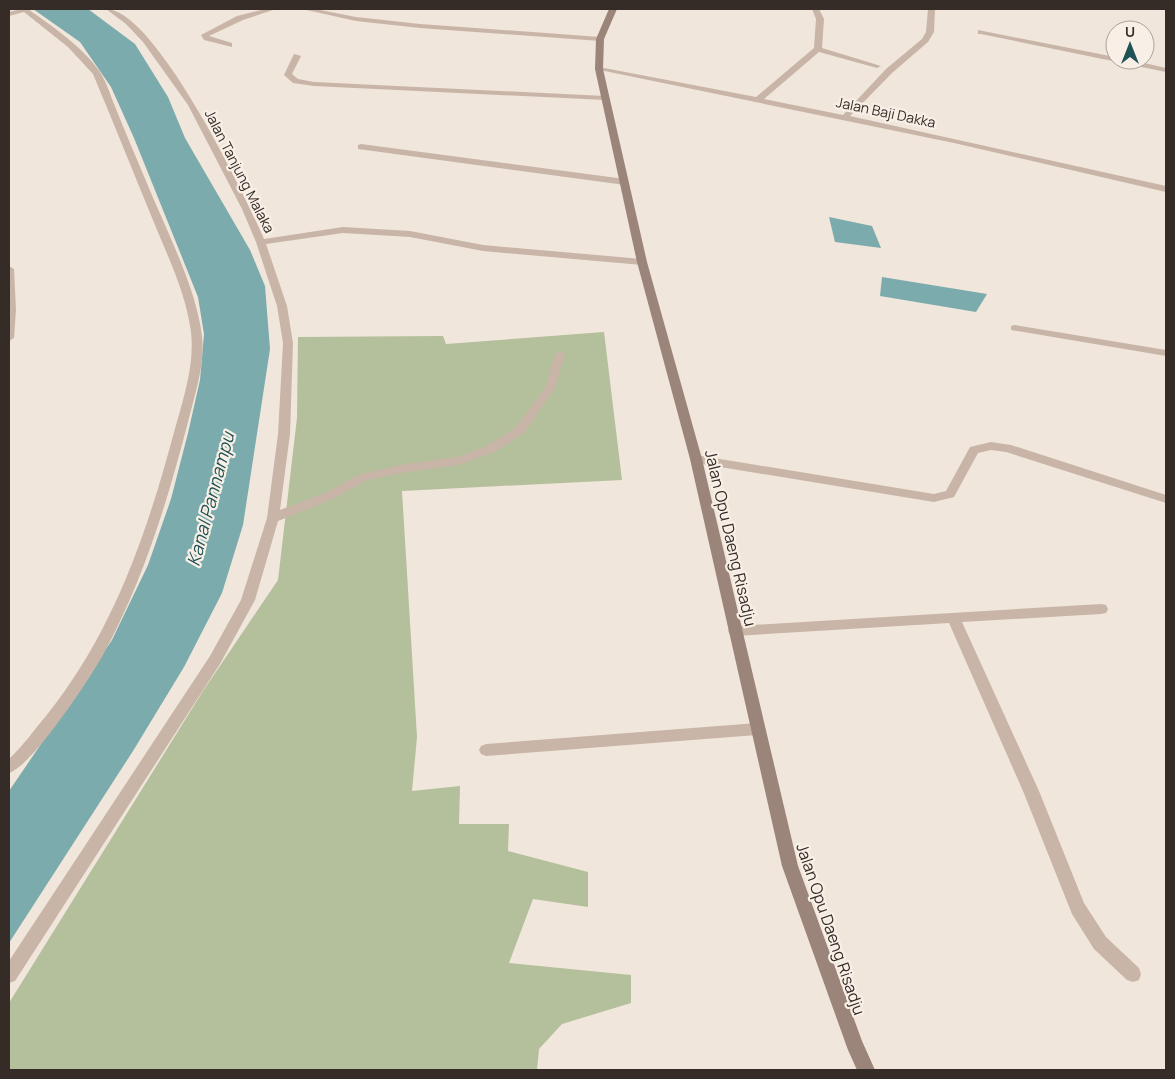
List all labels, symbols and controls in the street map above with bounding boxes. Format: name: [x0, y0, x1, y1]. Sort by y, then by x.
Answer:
north arrow: [1105, 20, 1155, 70]
text: U: [1125, 22, 1135, 41]
street label: Jalan Baji Dakka: [835, 92, 937, 132]
street label: Jalan Tanjung Malaka: [201, 106, 279, 236]
water label: Kanal Pannampu: [181, 428, 240, 569]
street label: Jalan Opu Daeng Risadju: [700, 448, 762, 628]
street label: Jalan Opu Daeng Risadju: [791, 840, 871, 1018]

